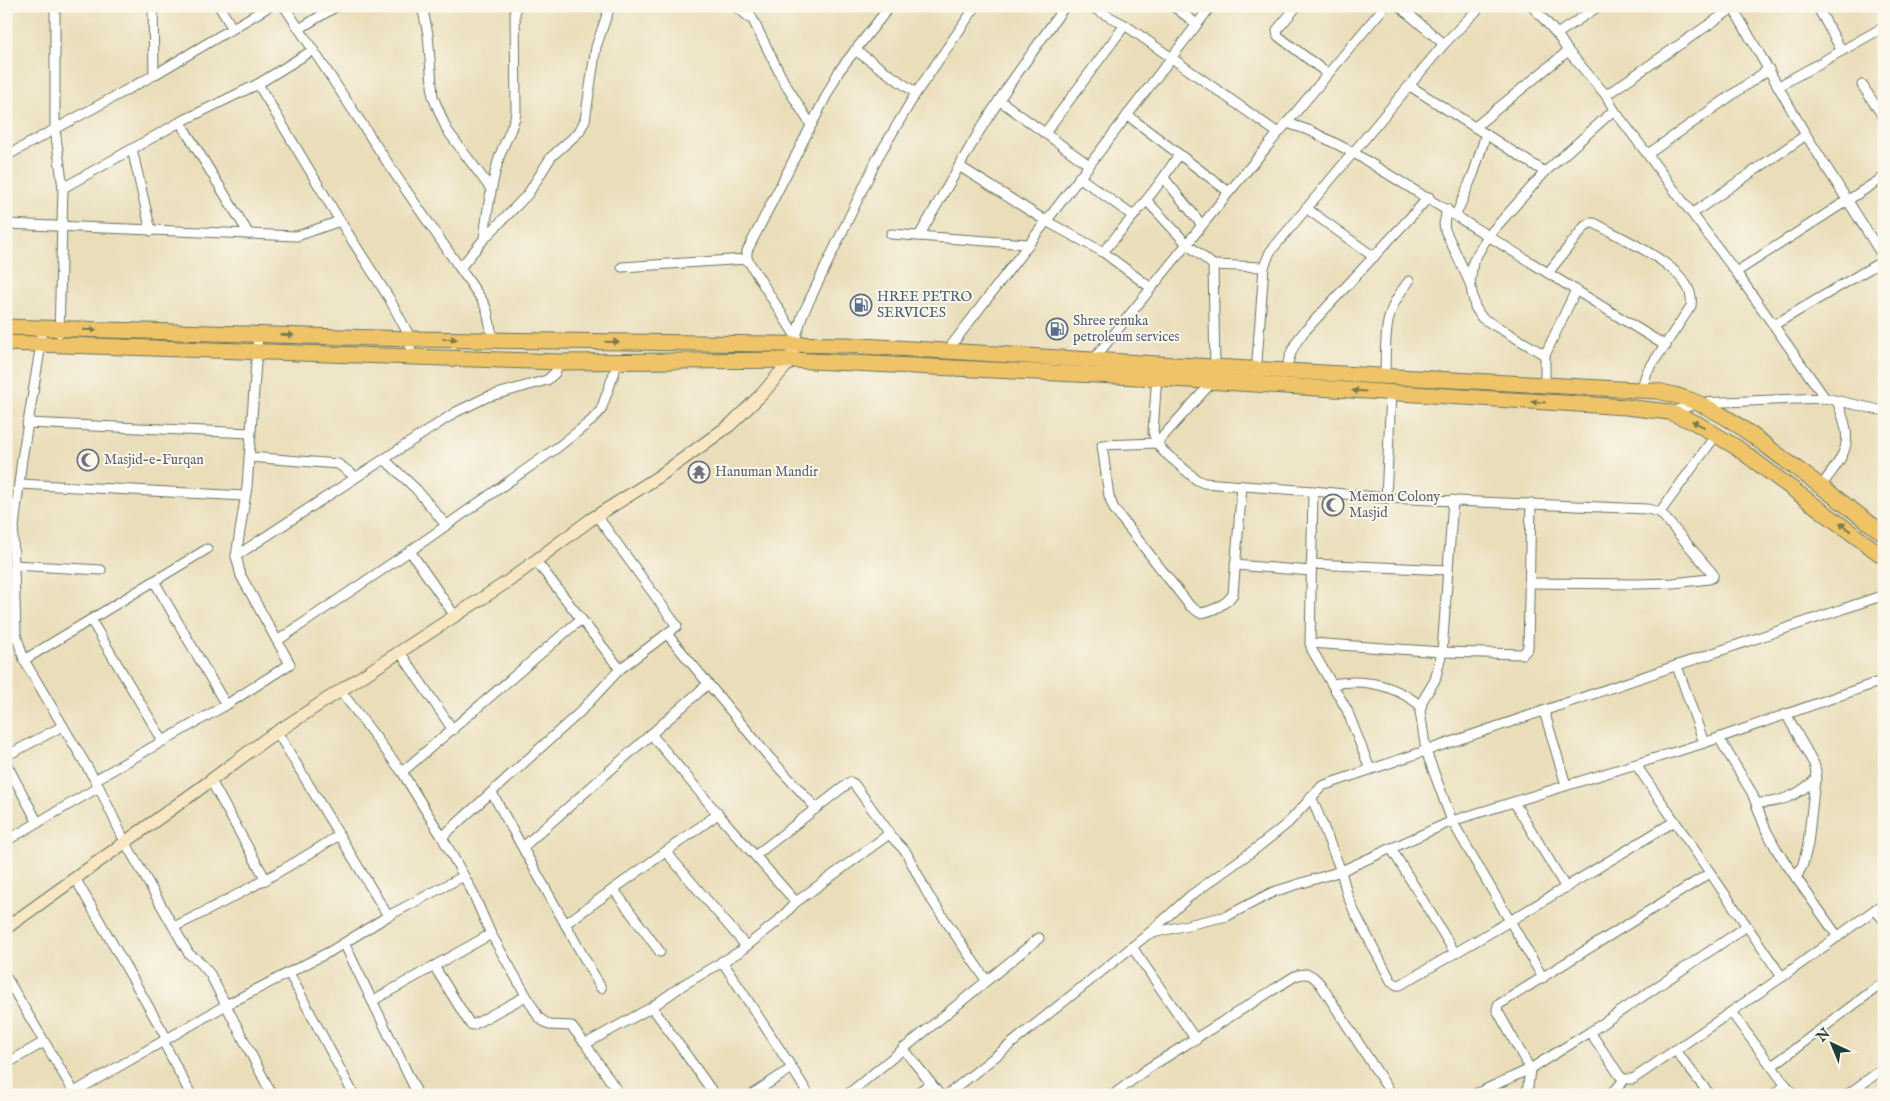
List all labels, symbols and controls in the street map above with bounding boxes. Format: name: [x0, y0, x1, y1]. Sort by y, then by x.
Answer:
place label: HREE PETRO SERVICES: [877, 288, 972, 322]
fuel station icon: HREE PETRO SERVICES: [849, 293, 873, 317]
place label: Shree renuka petroleum services: [1073, 312, 1180, 346]
fuel station icon: Shree renuka petroleum services: [1045, 317, 1069, 341]
one-way arrow: [82, 326, 98, 334]
one-way arrow: [280, 332, 296, 340]
one-way arrow: [442, 336, 458, 344]
one-way arrow: [605, 338, 621, 346]
one-way arrow: [1350, 386, 1366, 394]
one-way arrow: [1530, 397, 1546, 405]
one-way arrow: [1690, 420, 1705, 428]
mosque icon: Masjid-e-Furqan: [76, 448, 100, 472]
place label: Masjid-e-Furqan: [104, 451, 204, 469]
temple icon: Hanuman Mandir: [687, 460, 711, 484]
place label: Hanuman Mandir: [715, 463, 818, 481]
place label: Memon Colony Masjid: [1349, 488, 1440, 522]
mosque icon: Memon Colony Masjid: [1321, 493, 1345, 517]
one-way arrow: [1839, 522, 1852, 533]
north arrow: [1808, 1018, 1858, 1068]
text: N: [1812, 1025, 1834, 1047]

